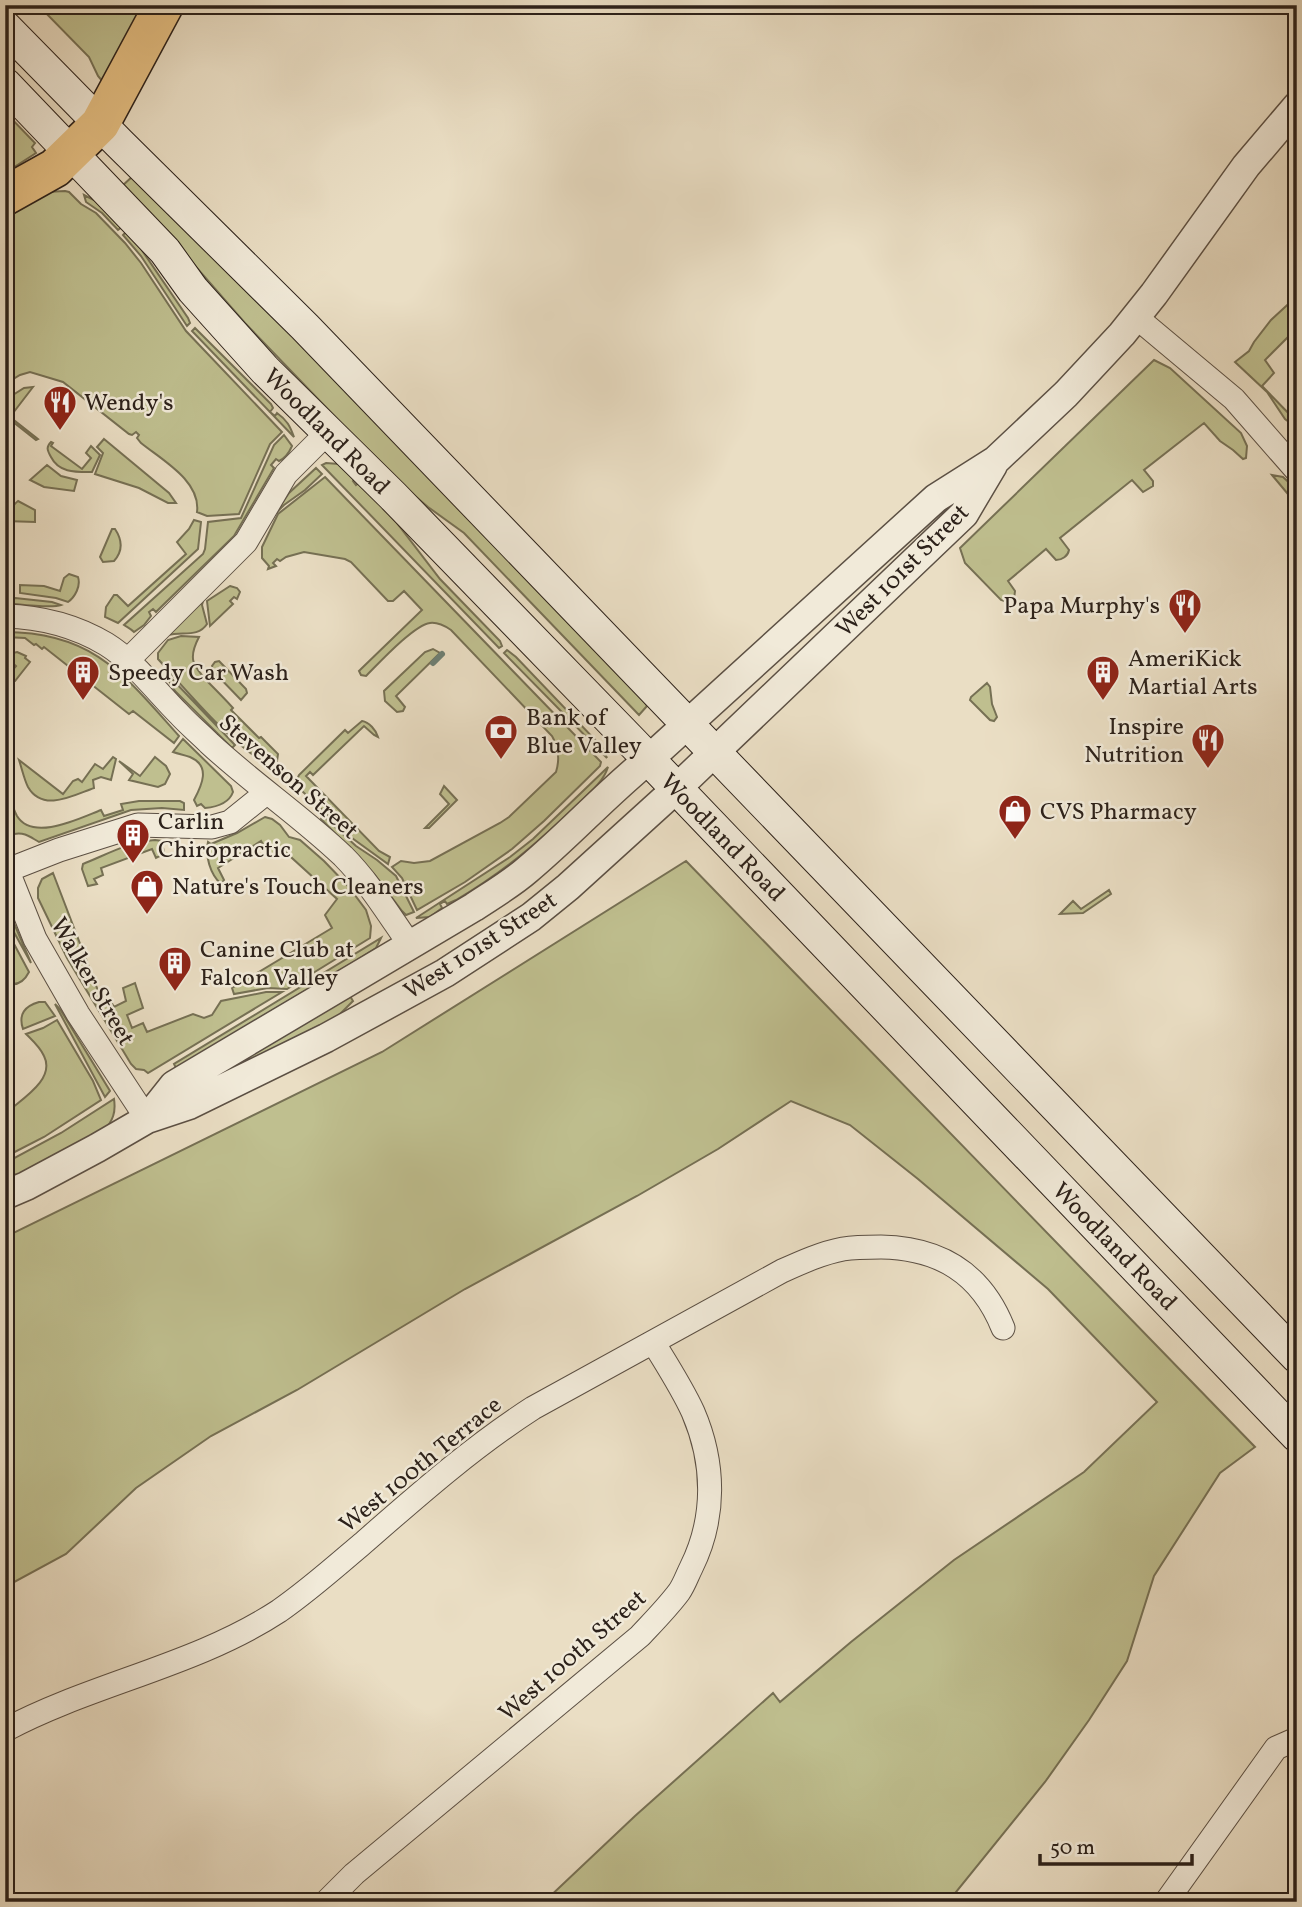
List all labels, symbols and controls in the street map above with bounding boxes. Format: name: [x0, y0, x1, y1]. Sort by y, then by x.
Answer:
street label: Woodland Road: [254, 361, 397, 504]
restaurant icon: Wendy's: [41, 383, 79, 432]
place label: Wendy's: [84, 387, 173, 421]
street label: West 101st Street: [829, 497, 978, 646]
restaurant icon: Papa Murphy's: [1166, 586, 1204, 635]
place label: Papa Murphy's: [1003, 590, 1160, 624]
place label: AmeriKick Martial Arts: [1128, 643, 1258, 705]
building icon: Speedy Car Wash: [64, 653, 102, 702]
building icon: AmeriKick Martial Arts: [1084, 653, 1122, 702]
place label: Speedy Car Wash: [108, 657, 289, 691]
place label: Bank of Blue Valley: [526, 702, 642, 764]
street label: Stevenson Street: [210, 707, 365, 848]
place label: Inspire Nutrition: [1084, 711, 1184, 773]
bank icon: Bank of Blue Valley: [482, 712, 520, 761]
restaurant icon: Inspire Nutrition: [1189, 721, 1227, 770]
street label: Woodland Road: [651, 766, 792, 910]
shop icon: CVS Pharmacy: [996, 792, 1034, 841]
place label: CVS Pharmacy: [1040, 796, 1197, 830]
place label: Carlin Chiropractic: [158, 806, 291, 868]
building icon: Carlin Chiropractic: [114, 816, 152, 865]
shop icon: Nature's Touch Cleaners: [128, 867, 166, 916]
place label: Nature's Touch Cleaners: [172, 871, 424, 905]
street label: West 101st Street: [398, 884, 564, 1009]
street label: Walker Street: [41, 911, 142, 1053]
place label: Canine Club at Falcon Valley: [200, 934, 354, 996]
building icon: Canine Club at Falcon Valley: [156, 944, 194, 993]
street label: Woodland Road: [1043, 1175, 1184, 1319]
street label: West 100th Terrace: [333, 1389, 510, 1542]
street label: West 100th Street: [492, 1583, 655, 1730]
scale bar: [1040, 1823, 1192, 1867]
text: 50 m: [1050, 1834, 1095, 1863]

